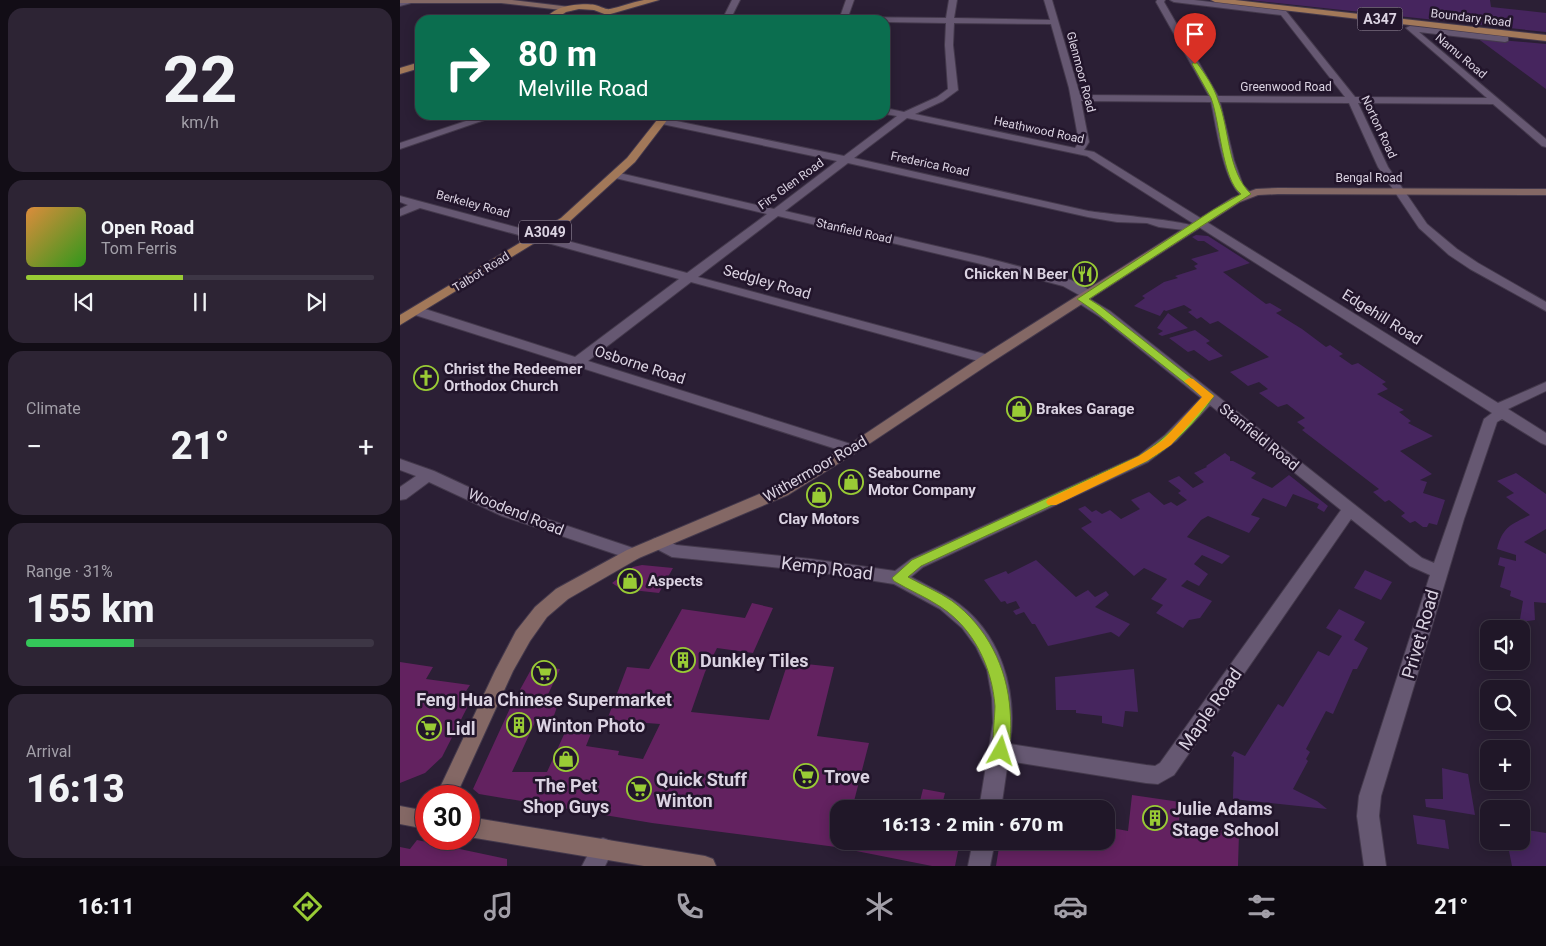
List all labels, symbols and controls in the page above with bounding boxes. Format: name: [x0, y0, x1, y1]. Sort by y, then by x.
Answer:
street label: Boundary Road: [1430, 6, 1512, 30]
road number: A347: [1358, 8, 1402, 30]
pin: [1174, 13, 1216, 64]
icon: arrive: [1181, 20, 1209, 48]
street label: Glenmoor Road: [1064, 30, 1098, 114]
street label: Namu Road: [1432, 30, 1490, 82]
text: 80 m: [518, 34, 597, 75]
icon: right: [435, 35, 500, 100]
text: 22: [163, 42, 237, 118]
text: Melville Road: [518, 76, 649, 101]
street label: Greenwood Road: [1240, 80, 1332, 94]
street label: Norton Road: [1358, 93, 1400, 161]
text: km/h: [181, 113, 219, 132]
street label: Heathwood Road: [993, 114, 1085, 146]
street label: Frederica Road: [889, 149, 971, 179]
street label: Firs Glen Road: [756, 156, 826, 212]
street label: Bengal Road: [1335, 171, 1403, 185]
street label: Berkeley Road: [435, 187, 511, 221]
street label: Stanfield Road: [815, 215, 893, 247]
text: Open Road: [101, 216, 194, 239]
road number: A3049: [519, 220, 571, 243]
text: Tom Ferris: [101, 239, 177, 258]
street label: Talbot Road: [450, 249, 512, 295]
street label: Sedgley Road: [721, 261, 813, 303]
restaurant icon: Chicken N Beer: [1072, 261, 1098, 287]
place label: Chicken N Beer: [964, 265, 1069, 283]
street label: Edgehill Road: [1339, 285, 1425, 349]
icon: previous: [70, 288, 98, 316]
icon: pause: [186, 288, 214, 316]
icon: next: [302, 288, 330, 316]
street label: Osborne Road: [592, 342, 688, 388]
place label: Christ the Redeemer Orthodox Church: [444, 360, 583, 395]
church icon: Christ the Redeemer Orthodox Church: [413, 365, 439, 391]
shop icon: Brakes Garage: [1006, 396, 1032, 422]
text: Climate: [26, 399, 81, 418]
place label: Brakes Garage: [1036, 400, 1134, 418]
street label: Stanfield Road: [1216, 400, 1302, 474]
text: 21°: [171, 424, 229, 468]
text: −: [26, 430, 42, 463]
text: +: [358, 430, 374, 463]
street label: Withermoor Road: [760, 432, 870, 506]
place label: Seabourne Motor Company: [868, 464, 976, 499]
shop icon: Seabourne Motor Company: [838, 469, 864, 495]
shop icon: Clay Motors: [806, 482, 832, 508]
street label: Woodend Road: [466, 485, 566, 539]
place label: Clay Motors: [778, 510, 860, 528]
street label: Kemp Road: [780, 552, 874, 584]
text: Range · 31%: [26, 562, 113, 581]
shop icon: Aspects: [617, 568, 643, 594]
place label: Aspects: [648, 572, 703, 590]
text: 155 km: [26, 587, 155, 631]
street label: Privet Road: [1397, 587, 1443, 681]
map controls: [1480, 620, 1530, 850]
button: sound: [1480, 620, 1530, 670]
building icon: Dunkley Tiles: [670, 647, 696, 673]
place label: Dunkley Tiles: [700, 650, 809, 671]
supermarket icon: Feng Hua Chinese Supermarket: [531, 660, 557, 686]
street label: Maple Road: [1174, 664, 1246, 754]
button: search: [1480, 680, 1530, 730]
place label: Feng Hua Chinese Supermarket: [416, 689, 672, 710]
building icon: Winton Photo: [506, 712, 532, 738]
supermarket icon: Lidl: [416, 715, 442, 741]
place label: Winton Photo: [536, 715, 645, 736]
place label: Lidl: [446, 718, 475, 739]
position arrow: [974, 724, 1026, 776]
button: +: [1480, 740, 1530, 790]
text: Arrival: [26, 742, 71, 761]
shop icon: The Pet Shop Guys: [553, 746, 579, 772]
supermarket icon: Trove: [793, 763, 819, 789]
place label: Trove: [824, 766, 870, 787]
text: 16:13: [26, 767, 125, 811]
place label: Quick Stuff Winton: [656, 769, 747, 811]
place label: The Pet Shop Guys: [523, 775, 609, 817]
supermarket icon: Quick Stuff Winton: [626, 776, 652, 802]
speed limit sign: 30: [415, 785, 480, 850]
place label: Julie Adams Stage School: [1172, 798, 1279, 840]
button: −: [1480, 800, 1530, 850]
building icon: Julie Adams Stage School: [1142, 805, 1168, 831]
text: 16:13 · 2 min · 670 m: [881, 813, 1064, 836]
icon: directions: [290, 889, 325, 924]
icon: music: [481, 889, 516, 924]
icon: phone: [672, 889, 707, 924]
icon: climate: [862, 889, 897, 924]
icon: car: [1053, 889, 1088, 924]
icon: filters: [1244, 889, 1279, 924]
text: 16:11: [78, 894, 135, 919]
text: 21°: [1434, 894, 1468, 919]

